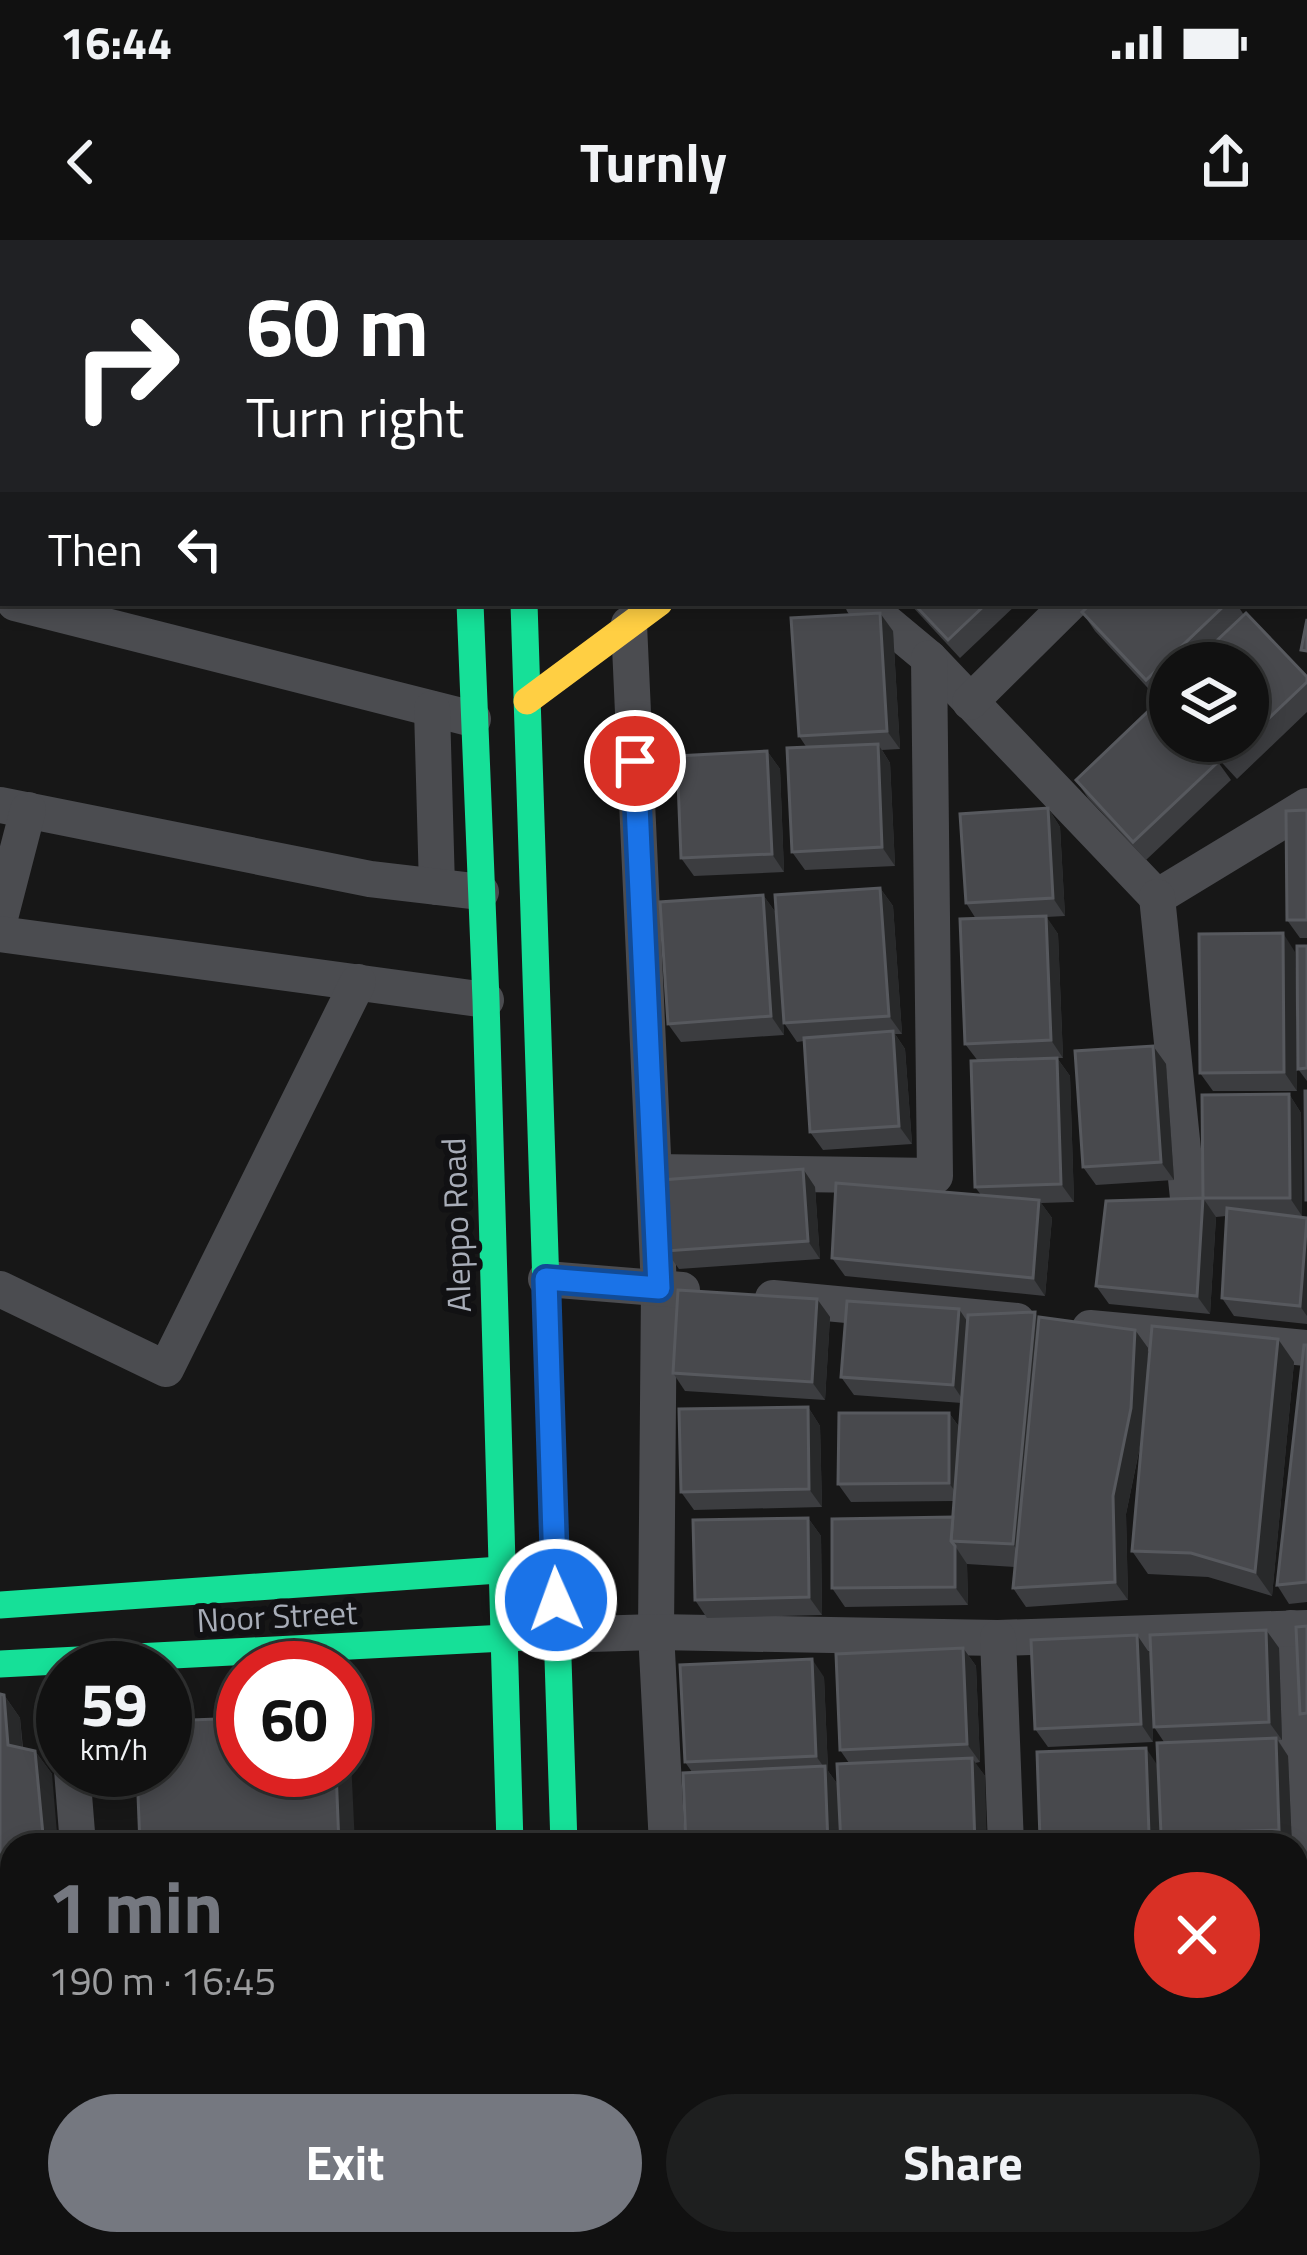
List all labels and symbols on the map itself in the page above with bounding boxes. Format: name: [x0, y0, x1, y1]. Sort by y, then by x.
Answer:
pin: [584, 710, 686, 812]
street label: Aleppo Road: [428, 1137, 484, 1313]
position arrow: [493, 1537, 619, 1663]
street label: Noor Street: [195, 1587, 359, 1645]
speed limit sign: 60: [216, 1641, 372, 1797]

